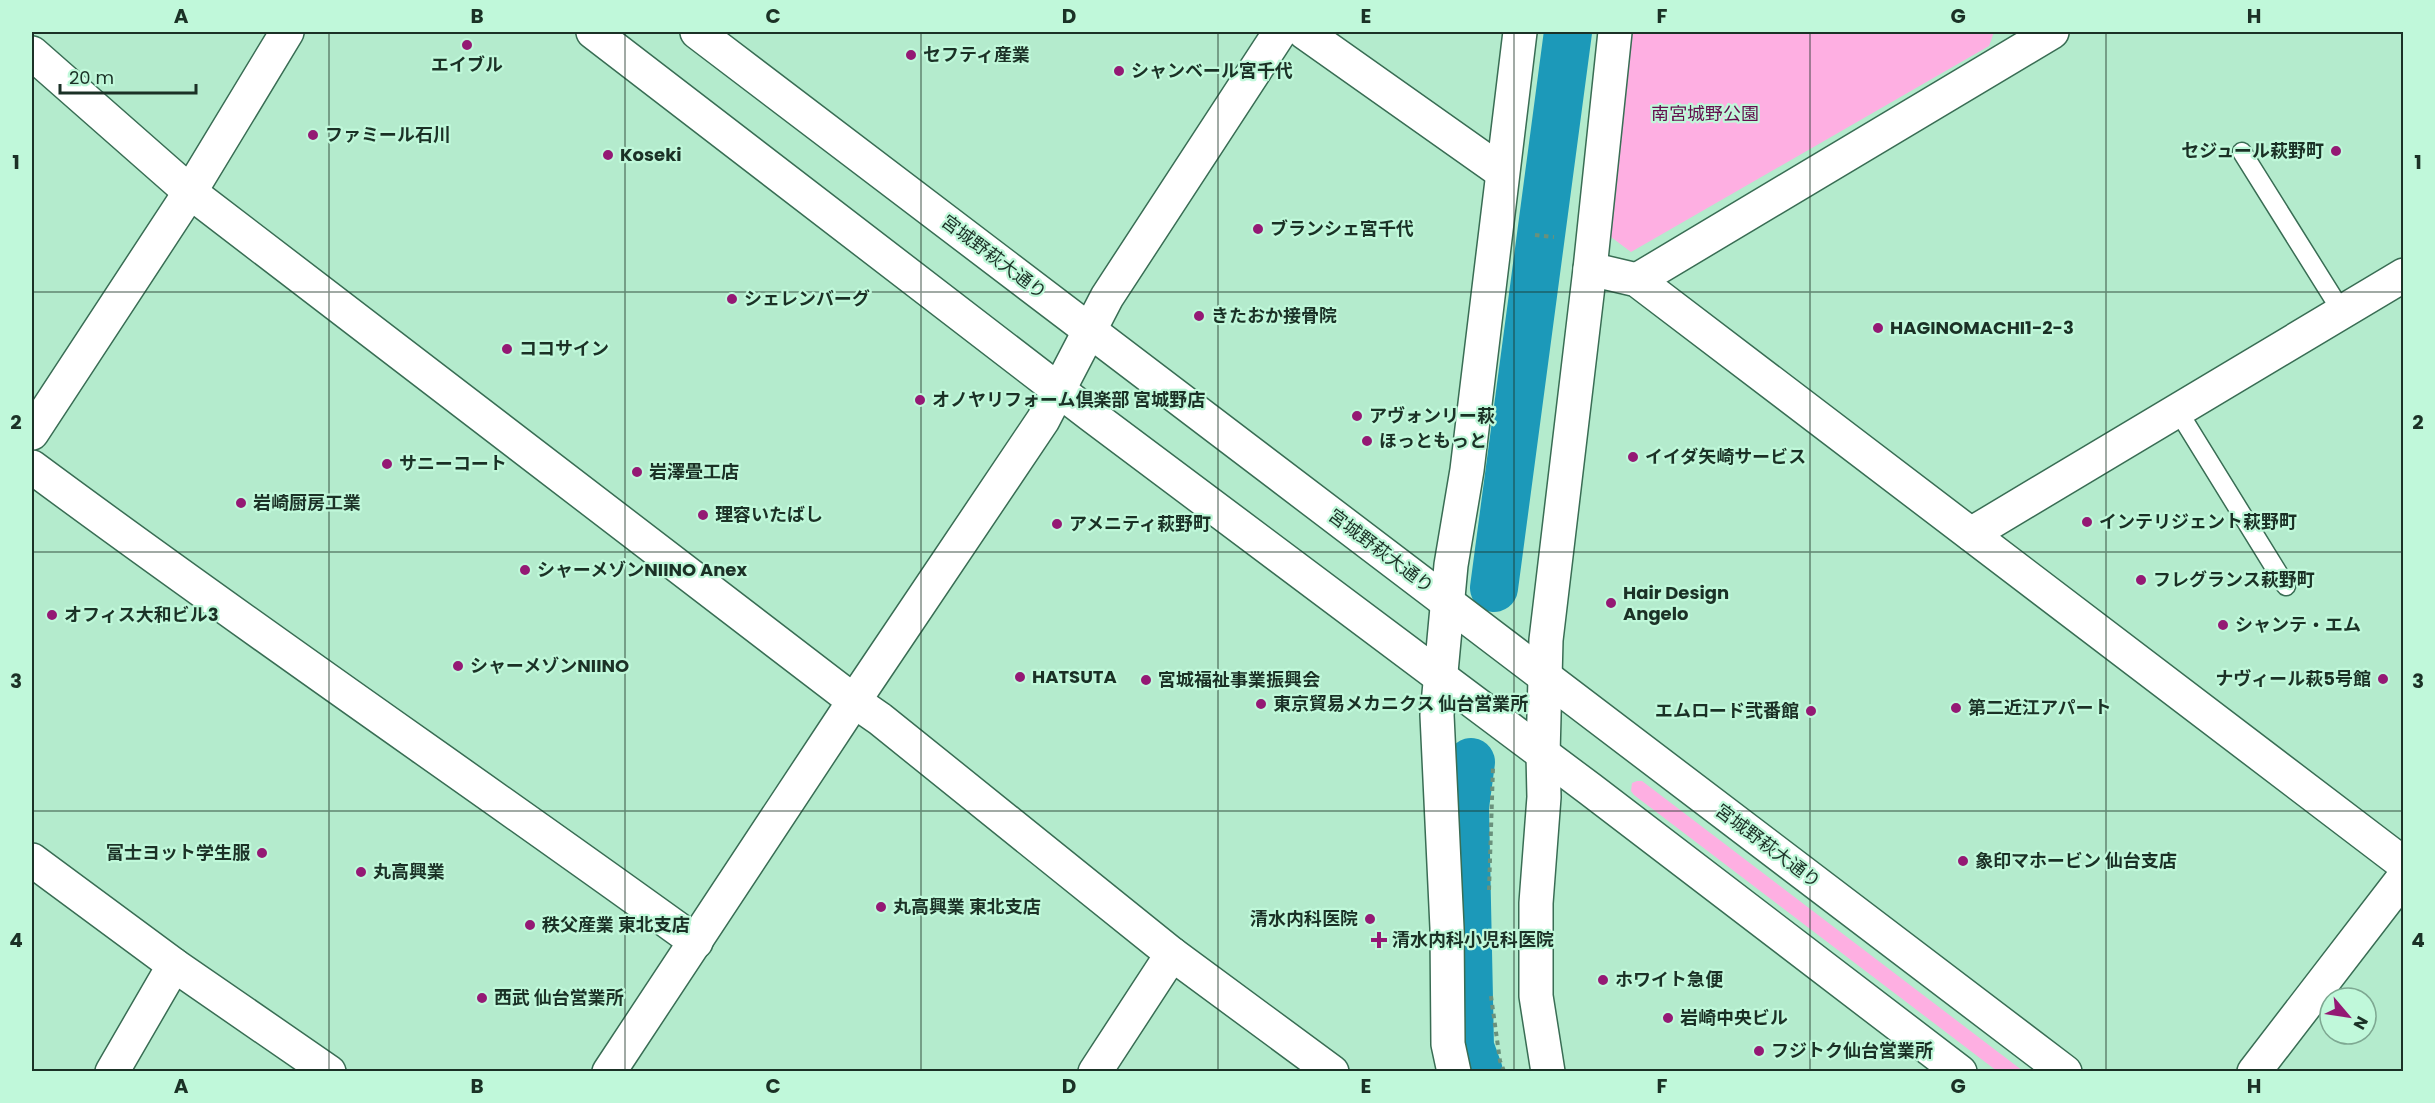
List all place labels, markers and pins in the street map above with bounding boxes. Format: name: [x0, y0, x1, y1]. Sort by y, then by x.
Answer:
marker: エイブル: [460, 38, 474, 52]
place label: セフティ産業: [923, 42, 1030, 67]
marker: セフティ産業: [904, 48, 918, 62]
place label: エイブル: [431, 52, 503, 77]
place label: シャンベール宮千代: [1131, 58, 1293, 83]
marker: シャンベール宮千代: [1112, 64, 1126, 78]
place label: ファミール石川: [325, 122, 451, 147]
marker: ファミール石川: [306, 128, 320, 142]
place label: セジュール萩野町: [2181, 138, 2324, 163]
place label: Koseki: [620, 142, 682, 167]
marker: セジュール萩野町: [2329, 144, 2343, 158]
marker: Koseki: [601, 148, 615, 162]
place label: ブランシェ宮千代: [1270, 216, 1414, 241]
marker: ブランシェ宮千代: [1251, 222, 1265, 236]
place label: シェレンバーグ: [744, 286, 870, 311]
marker: シェレンバーグ: [725, 292, 739, 306]
place label: きたおか接骨院: [1211, 303, 1337, 328]
marker: きたおか接骨院: [1192, 309, 1206, 323]
place label: HAGINOMACHI1-2-3: [1890, 315, 2074, 340]
marker: HAGINOMACHI1-2-3: [1871, 321, 1885, 335]
place label: ココサイン: [519, 336, 609, 361]
marker: ココサイン: [500, 342, 514, 356]
place label: オノヤリフォーム倶楽部 宮城野店: [932, 387, 1205, 412]
marker: オノヤリフォーム倶楽部 宮城野店: [913, 393, 927, 407]
place label: アヴォンリー萩: [1369, 403, 1495, 428]
marker: アヴォンリー萩: [1350, 409, 1364, 423]
place label: ほっともっと: [1379, 428, 1487, 453]
marker: ほっともっと: [1360, 434, 1374, 448]
place label: イイダ矢崎サービス: [1645, 444, 1806, 469]
marker: イイダ矢崎サービス: [1626, 450, 1640, 464]
place label: サニーコート: [399, 451, 507, 476]
marker: サニーコート: [380, 457, 394, 471]
place label: 岩澤畳工店: [649, 459, 739, 484]
marker: 岩澤畳工店: [630, 465, 644, 479]
place label: 岩崎厨房工業: [253, 490, 361, 515]
marker: 岩崎厨房工業: [234, 496, 248, 510]
place label: 理容いたばし: [715, 502, 823, 527]
marker: 理容いたばし: [696, 508, 710, 522]
place label: インテリジェント萩野町: [2099, 509, 2297, 534]
place label: アメニティ萩野町: [1069, 511, 1211, 536]
marker: インテリジェント萩野町: [2080, 515, 2094, 529]
marker: アメニティ萩野町: [1050, 517, 1064, 531]
place label: シャーメゾンNIINO Anex: [537, 557, 747, 582]
marker: シャーメゾンNIINO Anex: [518, 563, 532, 577]
place label: フレグランス萩野町: [2153, 567, 2315, 592]
marker: フレグランス萩野町: [2134, 573, 2148, 587]
place label: Hair Design Angelo: [1623, 580, 1729, 626]
marker: Hair Design Angelo: [1604, 596, 1618, 610]
place label: オフィス大和ビル3: [64, 602, 219, 627]
marker: オフィス大和ビル3: [45, 608, 59, 622]
place label: シャンテ・エム: [2235, 612, 2361, 637]
marker: シャンテ・エム: [2216, 618, 2230, 632]
place label: シャーメゾンNIINO: [470, 653, 629, 678]
marker: シャーメゾンNIINO: [451, 659, 465, 673]
place label: HATSUTA: [1032, 664, 1117, 689]
place label: ナヴィール萩5号館: [2215, 666, 2371, 691]
place label: 宮城福祉事業振興会: [1158, 667, 1320, 692]
marker: HATSUTA: [1013, 670, 1027, 684]
marker: ナヴィール萩5号館: [2376, 672, 2390, 686]
marker: 宮城福祉事業振興会: [1139, 673, 1153, 687]
place label: 東京貿易メカニクス 仙台営業所: [1273, 691, 1528, 716]
place label: 第二近江アパート: [1968, 695, 2112, 720]
marker: 東京貿易メカニクス 仙台営業所: [1254, 697, 1268, 711]
place label: エムロード弐番館: [1655, 698, 1799, 723]
marker: 第二近江アパート: [1949, 701, 1963, 715]
marker: エムロード弐番館: [1804, 704, 1818, 718]
place label: 富士ヨット学生服: [106, 840, 251, 865]
marker: 富士ヨット学生服: [255, 846, 269, 860]
place label: 象印マホービン 仙台支店: [1975, 848, 2177, 873]
marker: 象印マホービン 仙台支店: [1956, 854, 1970, 868]
place label: 丸高興業: [373, 859, 445, 884]
marker: 丸高興業: [354, 865, 368, 879]
place label: 丸高興業 東北支店: [893, 894, 1041, 919]
marker: 丸高興業 東北支店: [874, 900, 888, 914]
place label: 清水内科医院: [1250, 906, 1358, 931]
place label: 秩父産業 東北支店: [542, 912, 690, 937]
marker: 清水内科医院: [1363, 912, 1377, 926]
marker: 秩父産業 東北支店: [523, 918, 537, 932]
place label: 清水内科小児科医院: [1392, 927, 1554, 952]
marker: 清水内科小児科医院: [1370, 931, 1388, 949]
place label: ホワイト急便: [1615, 967, 1724, 992]
marker: ホワイト急便: [1596, 973, 1610, 987]
place label: 西武 仙台営業所: [494, 985, 624, 1010]
marker: 西武 仙台営業所: [475, 991, 489, 1005]
place label: 岩崎中央ビル: [1680, 1005, 1788, 1030]
marker: 岩崎中央ビル: [1661, 1011, 1675, 1025]
place label: フジトク仙台営業所: [1771, 1038, 1933, 1063]
marker: フジトク仙台営業所: [1752, 1044, 1766, 1058]

